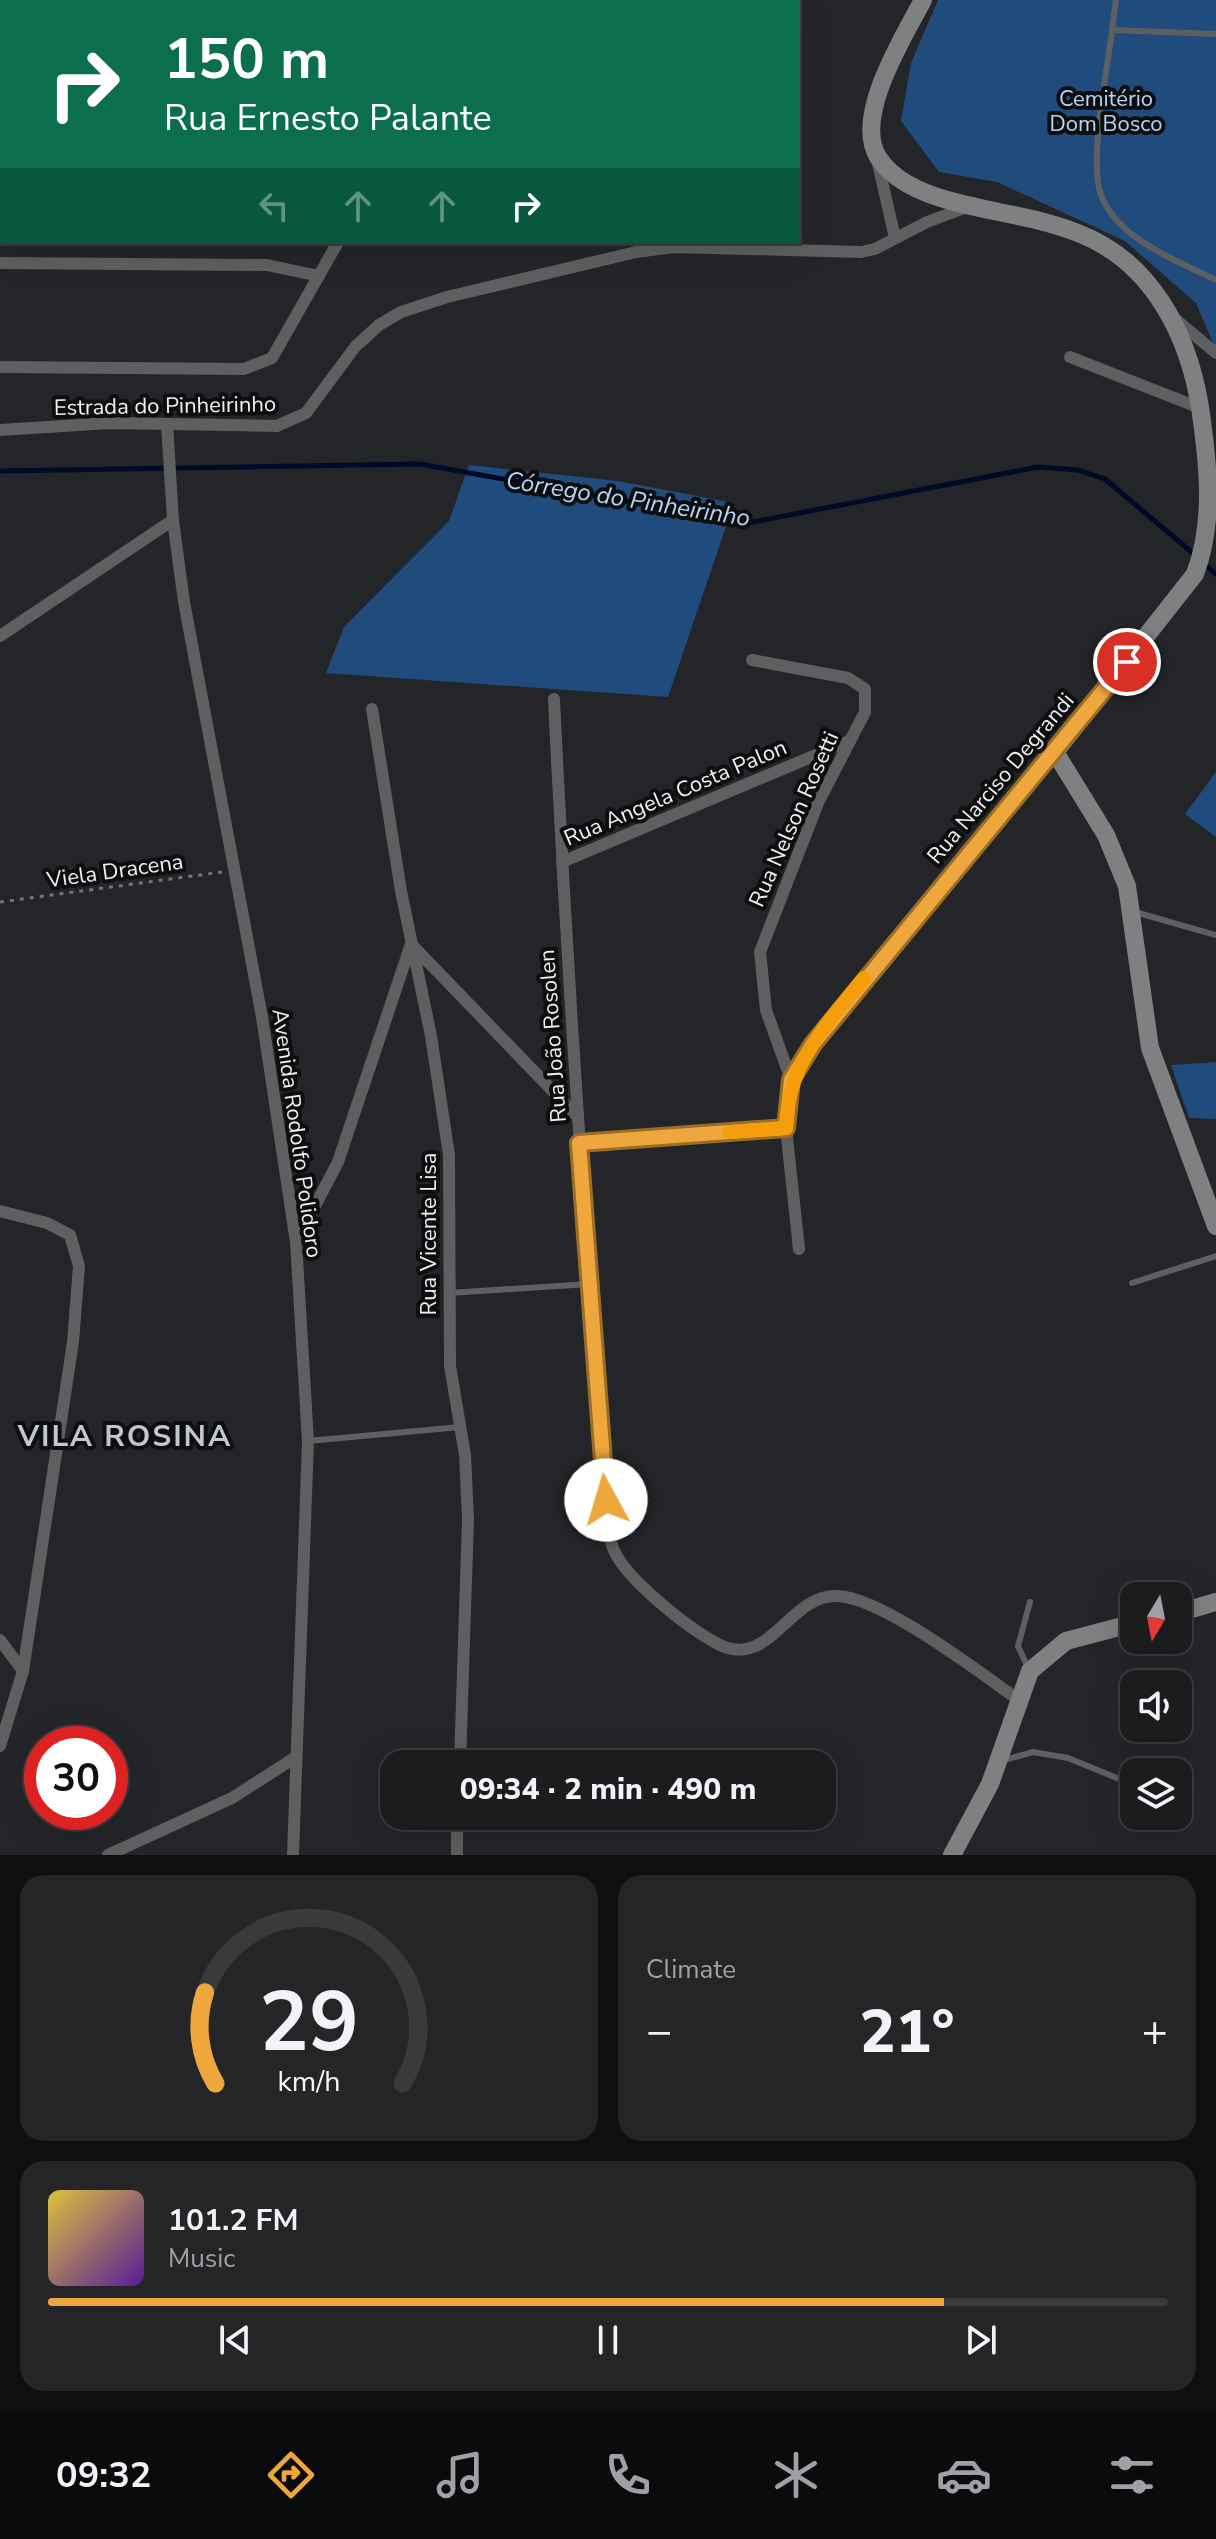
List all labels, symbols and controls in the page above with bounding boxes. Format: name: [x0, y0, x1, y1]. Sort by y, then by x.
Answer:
text: 150 m: [164, 21, 329, 98]
icon: right: [32, 32, 136, 136]
park label: Cemitério Dom Bosco: [1050, 84, 1162, 139]
text: Rua Ernesto Palante: [164, 94, 492, 143]
icon: left: [252, 184, 296, 228]
icon: ahead: [336, 184, 380, 228]
icon: ahead: [420, 184, 464, 228]
icon: right: [504, 184, 548, 228]
street label: Estrada do Pinheirinho: [54, 389, 276, 423]
water label: Córrego do Pinheirinho: [504, 464, 752, 534]
pin: [1093, 628, 1161, 696]
icon: arrive: [1105, 640, 1149, 684]
street label: Rua Narciso Degrandi: [920, 687, 1081, 870]
street label: Rua Nelson Rosetti: [742, 727, 846, 912]
street label: Rua Angela Costa Palon: [559, 732, 791, 853]
street label: Viela Dracena: [44, 847, 185, 896]
street label: Rua João Rosolen: [532, 948, 574, 1123]
street label: Avenida Rodolfo Polidoro: [265, 1007, 329, 1260]
street label: Rua Vicente Lisa: [414, 1152, 444, 1316]
district label: VILA ROSINA: [17, 1416, 232, 1457]
position arrow: [564, 1458, 648, 1542]
north arrow: [1120, 1582, 1192, 1654]
map controls: [1120, 1582, 1192, 1830]
button: sound: [1120, 1670, 1192, 1742]
speed limit sign: 30: [24, 1726, 128, 1830]
button: layers: [1120, 1758, 1192, 1830]
text: 09:34 · 2 min · 490 m: [460, 1769, 756, 1810]
text: Climate: [646, 1952, 736, 1987]
text: 29: [259, 1966, 359, 2079]
text: 21°: [859, 1991, 955, 2073]
text: −: [646, 2002, 672, 2062]
text: +: [1142, 2002, 1168, 2062]
text: km/h: [278, 2062, 340, 2101]
text: 101.2 FM: [168, 2200, 298, 2241]
text: Music: [168, 2241, 235, 2276]
icon: previous: [213, 2318, 257, 2362]
icon: pause: [586, 2318, 630, 2362]
icon: next: [959, 2318, 1003, 2362]
icon: directions: [263, 2447, 319, 2503]
icon: music: [432, 2447, 488, 2503]
icon: phone: [600, 2447, 656, 2503]
icon: climate: [768, 2447, 824, 2503]
icon: car: [936, 2447, 992, 2503]
icon: filters: [1104, 2447, 1160, 2503]
text: 09:32: [56, 2451, 151, 2500]

